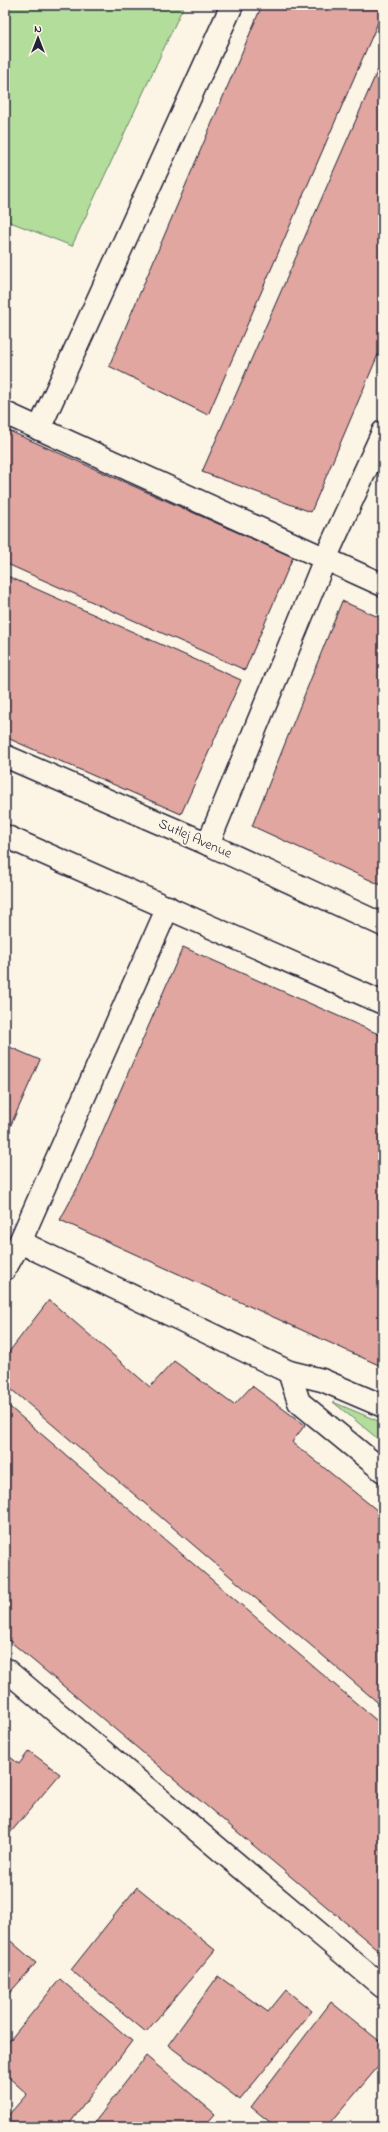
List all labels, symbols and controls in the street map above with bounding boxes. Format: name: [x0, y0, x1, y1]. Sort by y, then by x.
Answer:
north arrow: [18, 18, 58, 58]
text: N: [34, 21, 42, 37]
street label: Sutlej Avenue: [155, 813, 236, 865]

